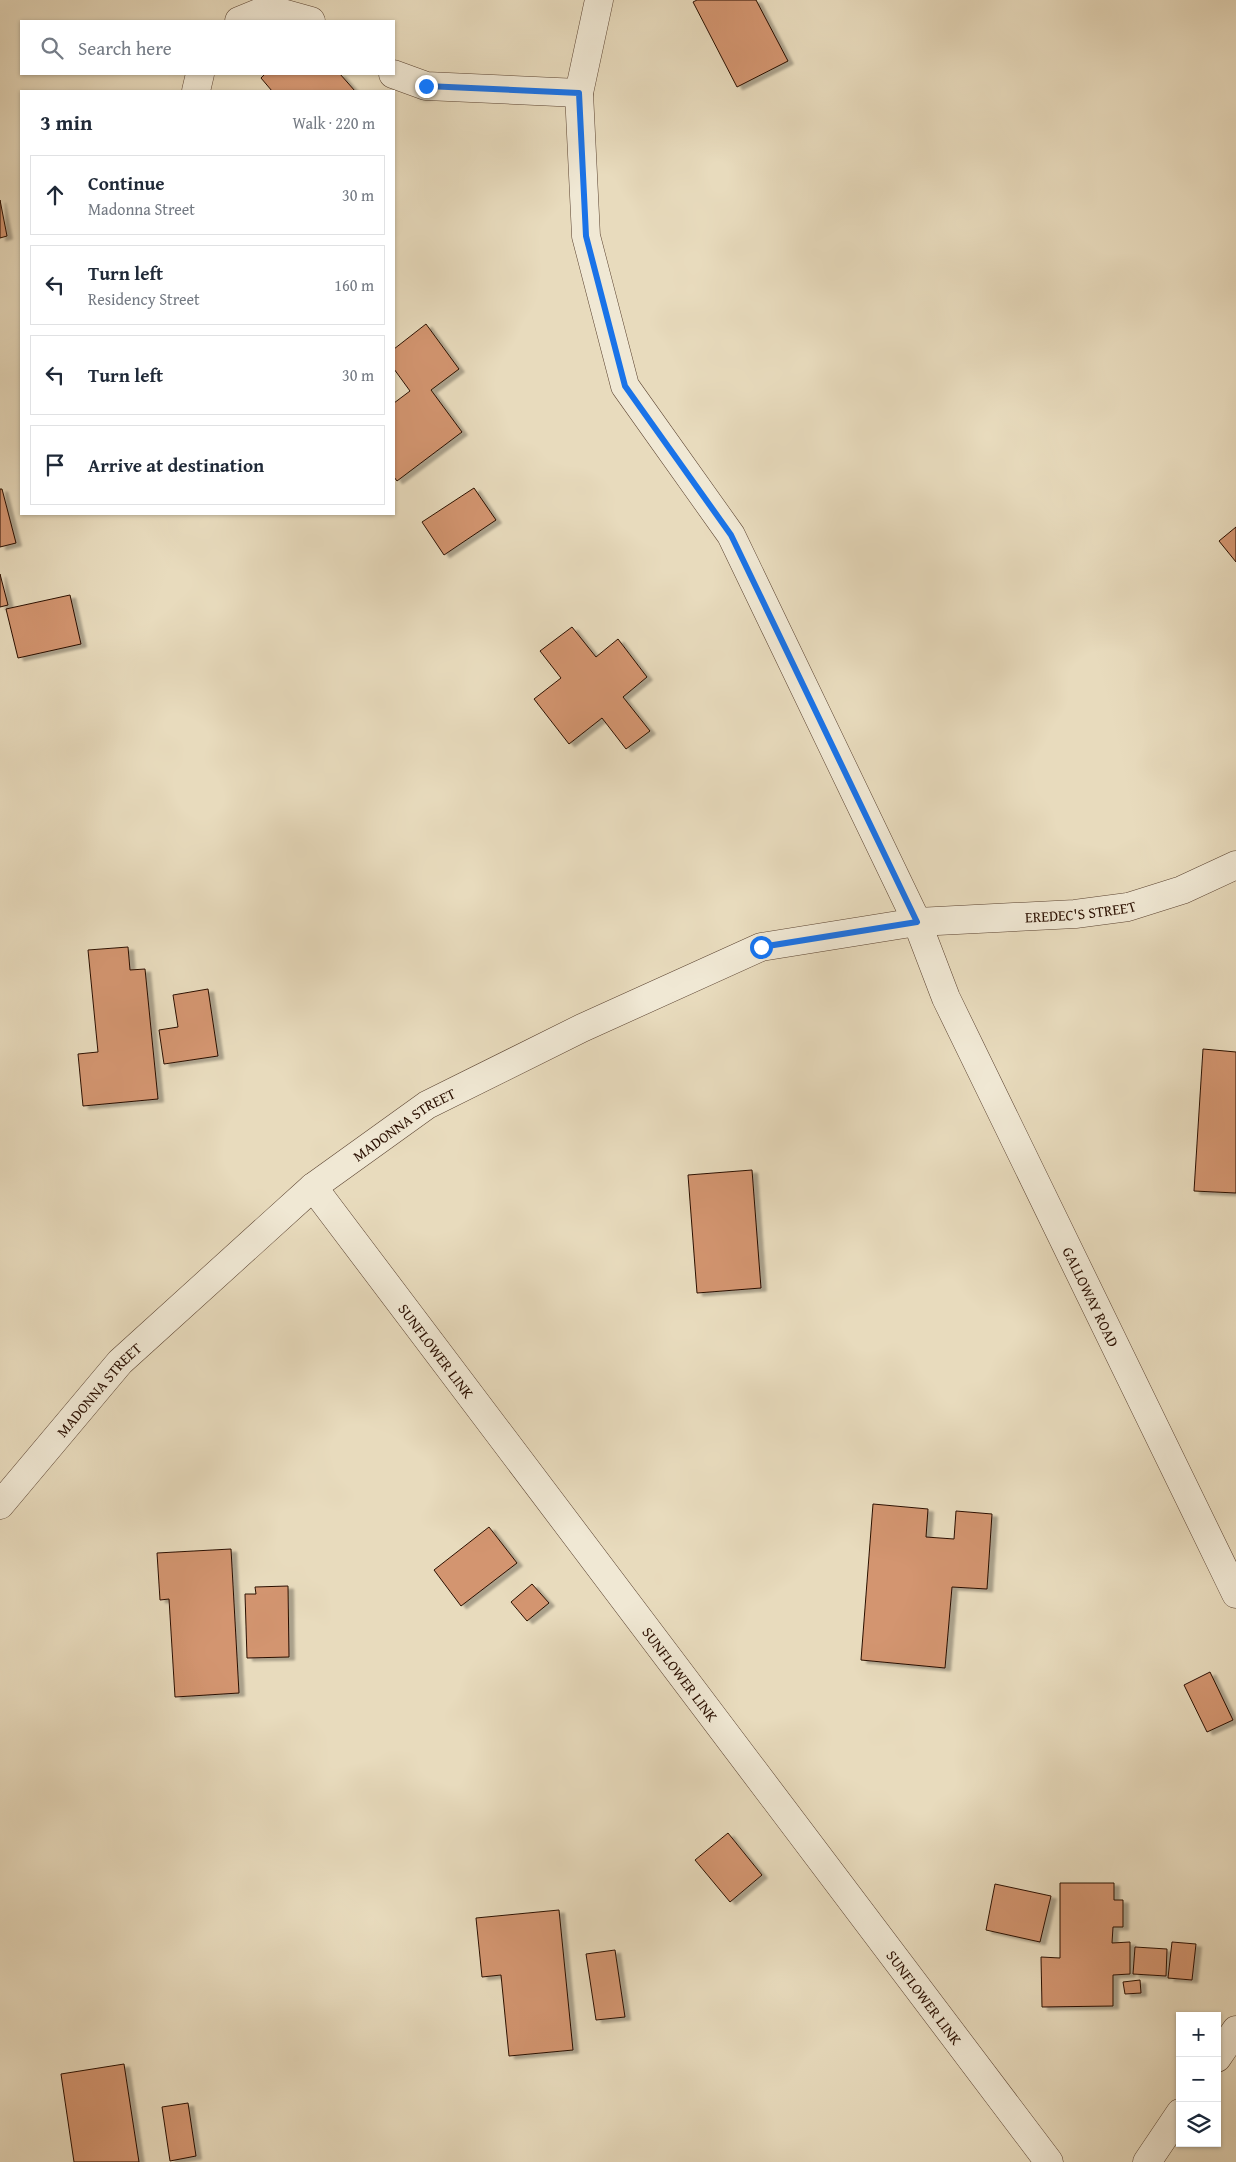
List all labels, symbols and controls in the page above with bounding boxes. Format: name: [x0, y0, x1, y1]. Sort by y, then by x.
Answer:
search box: [20, 20, 395, 75]
icon: search: [38, 34, 66, 62]
text: Search here: [78, 34, 172, 62]
route end: [415, 75, 438, 98]
text: 3 min: [40, 107, 92, 138]
text: Walk · 220 m: [292, 111, 375, 135]
text: Continue: [88, 169, 165, 197]
icon: ahead: [41, 181, 69, 209]
text: 30 m: [342, 183, 374, 207]
text: Madonna Street: [88, 197, 195, 221]
text: Turn left: [88, 259, 163, 287]
icon: left: [41, 271, 69, 299]
text: 160 m: [334, 273, 374, 297]
text: Residency Street: [88, 287, 200, 311]
icon: left: [41, 361, 69, 389]
text: Turn left: [88, 361, 163, 389]
text: 30 m: [342, 363, 374, 387]
icon: arrive: [41, 451, 69, 479]
text: Arrive at destination: [88, 451, 264, 479]
street label: EREDEC'S STREET: [1025, 894, 1139, 927]
route start: [750, 936, 773, 959]
street label: MADONNA STREET: [348, 1082, 459, 1166]
street label: GALLOWAY ROAD: [1058, 1243, 1125, 1350]
street label: SUNFLOWER LINK: [394, 1299, 479, 1402]
street label: MADONNA STREET: [51, 1337, 146, 1441]
street label: SUNFLOWER LINK: [638, 1622, 723, 1726]
street label: SUNFLOWER LINK: [882, 1945, 967, 2049]
map controls: [1176, 2012, 1221, 2147]
button: +: [1176, 2012, 1221, 2057]
button: −: [1176, 2057, 1221, 2102]
button: layers: [1176, 2102, 1221, 2147]

